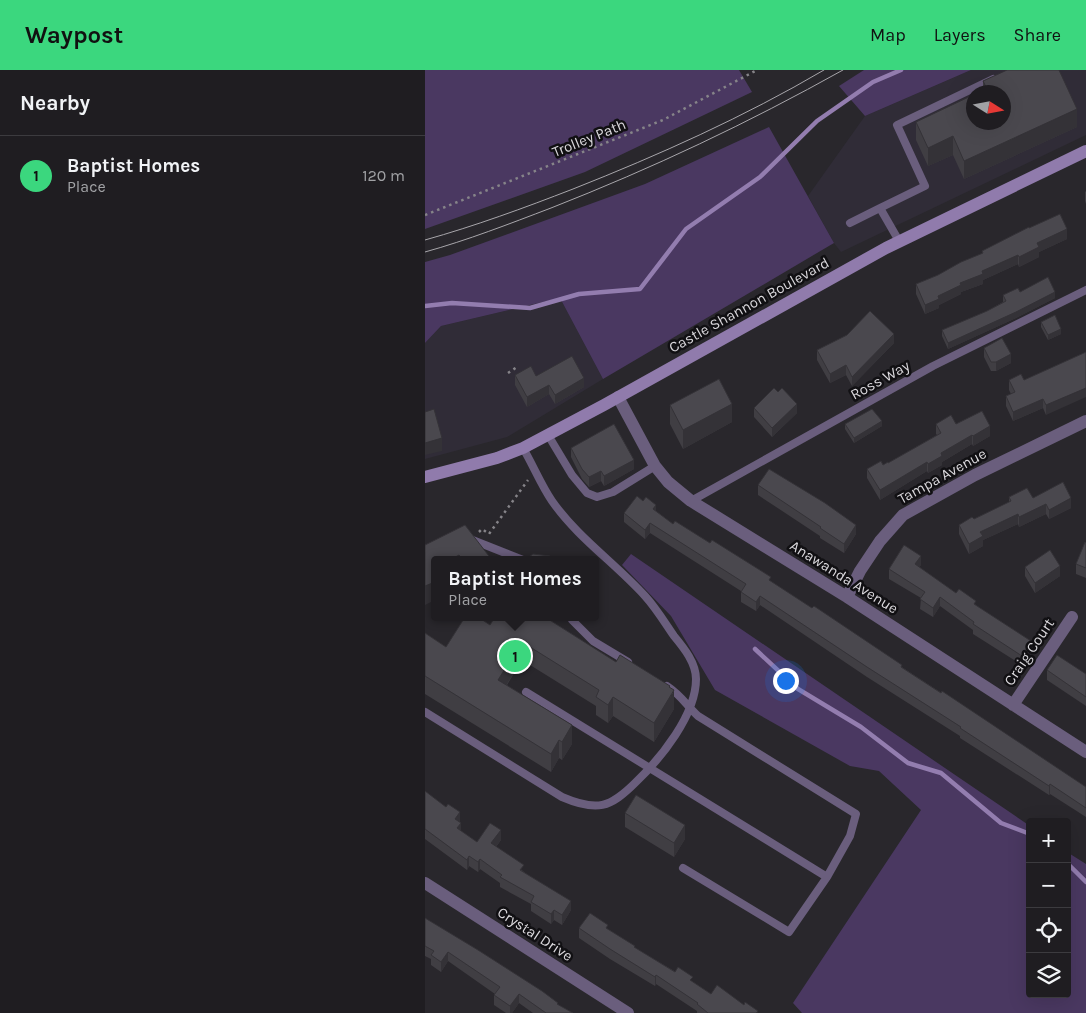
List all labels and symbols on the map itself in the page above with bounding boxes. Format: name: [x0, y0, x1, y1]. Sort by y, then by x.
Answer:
north arrow: [966, 85, 1011, 130]
street label: Trolley Path: [549, 115, 629, 161]
street label: Castle Shannon Boulevard: [666, 253, 832, 357]
street label: Ross Way: [847, 356, 913, 404]
street label: Tampa Avenue: [895, 444, 989, 508]
street label: Anawanda Avenue: [787, 536, 901, 618]
street label: Craig Court: [1000, 615, 1058, 689]
pin: 1: [499, 637, 531, 675]
your location: [773, 668, 799, 694]
street label: Crystal Drive: [494, 903, 576, 965]

